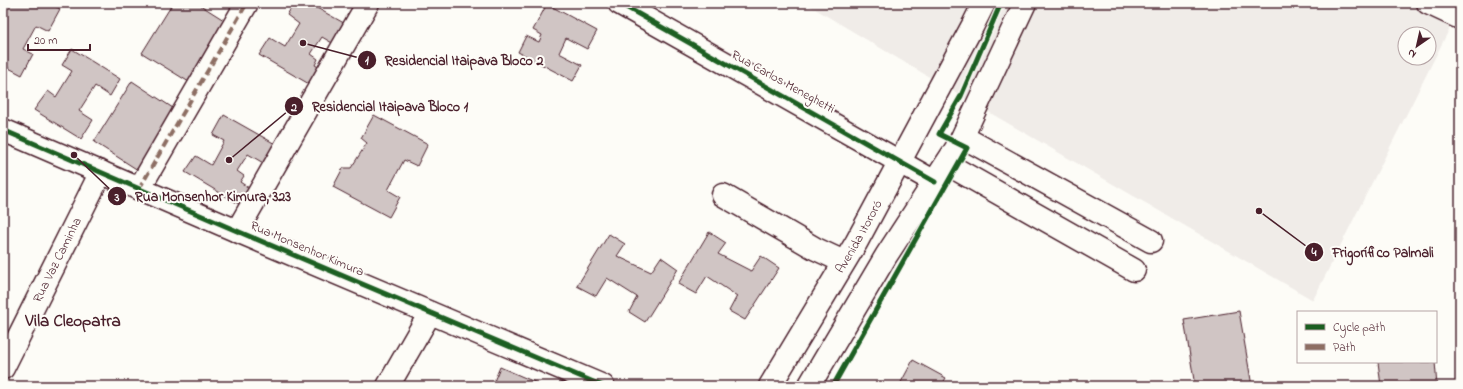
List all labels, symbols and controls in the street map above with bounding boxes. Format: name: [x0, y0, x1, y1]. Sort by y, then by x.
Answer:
scale bar: [28, 26, 90, 52]
north arrow: [1397, 26, 1437, 66]
text: 20 m: [34, 32, 57, 50]
text: N: [1404, 45, 1420, 62]
street label: Rua Carlos Meneghetti: [727, 46, 838, 119]
callout: Residencial Itaipava Bloco 2: [357, 47, 551, 73]
text: Residencial Itaipava Bloco 2: [384, 51, 543, 72]
text: 1: [365, 52, 369, 70]
callout: Residencial Itaipava Bloco 1: [284, 93, 476, 119]
text: Residencial Itaipava Bloco 1: [311, 97, 469, 118]
text: 2: [290, 99, 297, 117]
callout: Rua Monsenhor Kimura, 323: [107, 183, 299, 209]
text: Rua Monsenhor Kimura, 323: [134, 187, 291, 208]
text: 3: [114, 189, 120, 207]
street label: Avenida Itororó: [831, 196, 887, 277]
street label: Rua Vaz Caminha: [28, 214, 86, 306]
street label: Rua Monsenhor Kimura: [247, 216, 367, 282]
callout: Frigorífico Palmali: [1304, 239, 1442, 265]
text: Frigorífico Palmali: [1331, 243, 1434, 266]
text: 4: [1311, 244, 1317, 262]
district label: Vila Cleopatra: [24, 309, 121, 334]
legend: [1297, 311, 1437, 363]
text: Cycle path: [1333, 319, 1385, 338]
text: Path: [1333, 339, 1356, 357]

